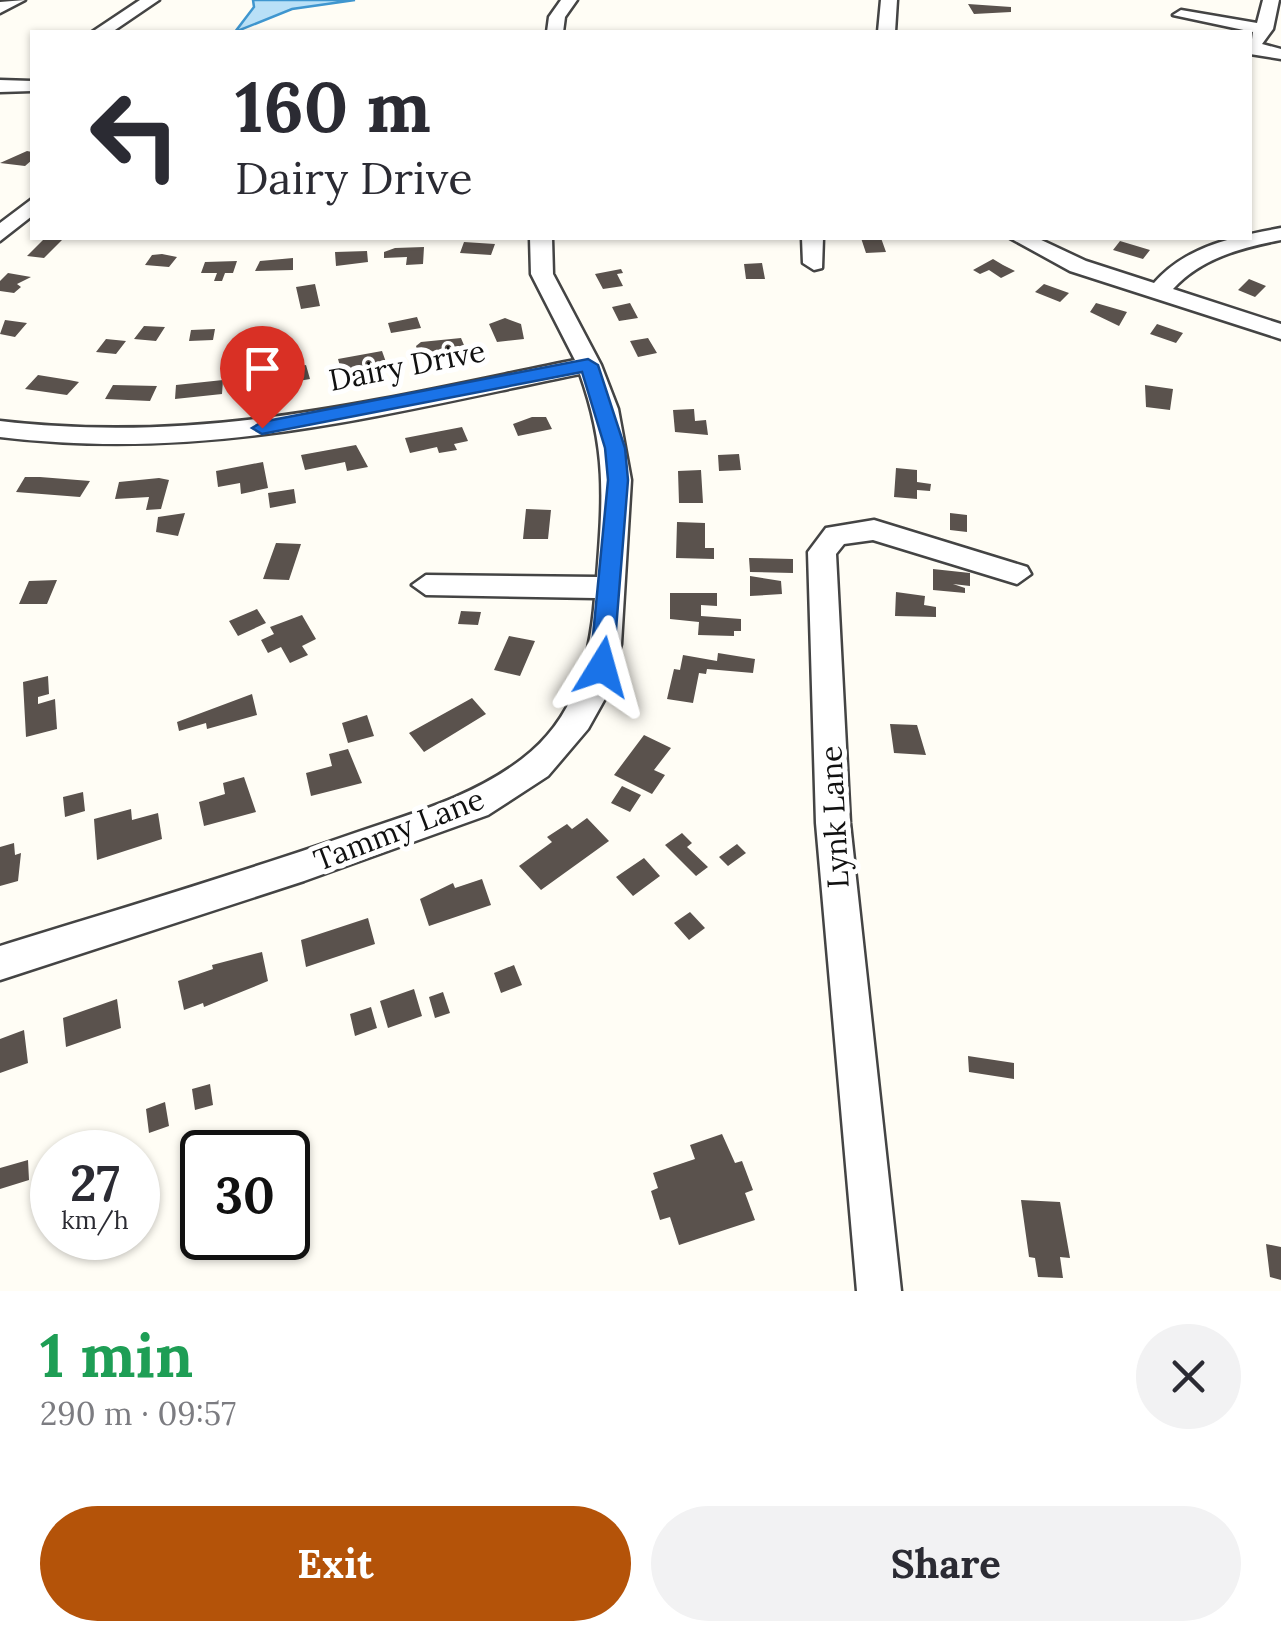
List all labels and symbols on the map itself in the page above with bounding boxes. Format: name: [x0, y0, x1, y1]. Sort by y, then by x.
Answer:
pin: [220, 326, 305, 429]
street label: Dairy Drive: [325, 331, 488, 400]
position arrow: [550, 615, 654, 719]
street label: Lynk Lane: [811, 745, 858, 889]
street label: Tammy Lane: [308, 779, 489, 880]
speed limit sign: 30: [180, 1130, 310, 1260]

